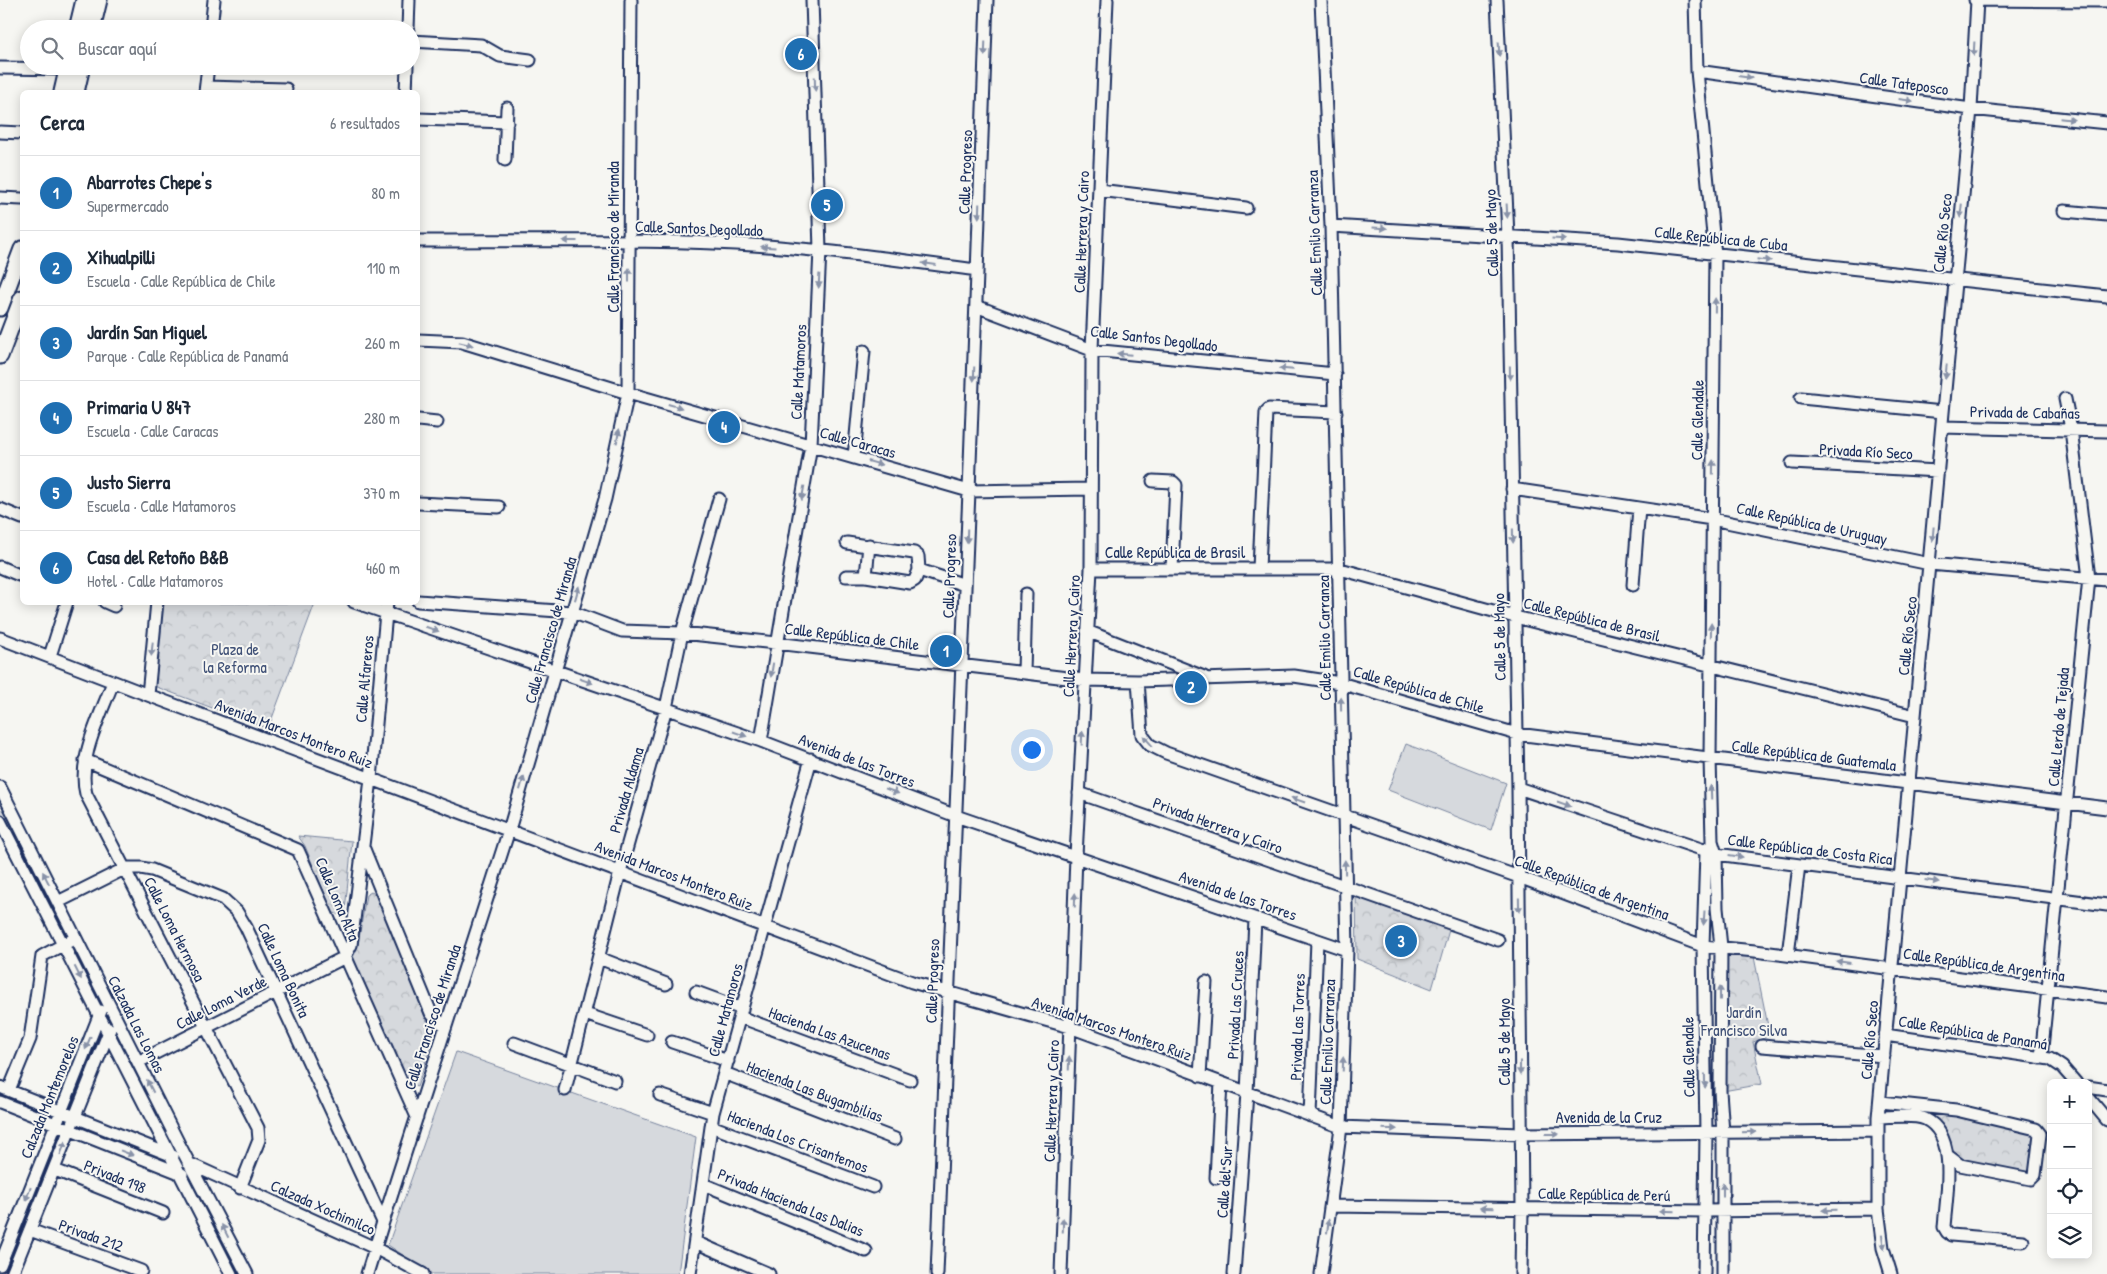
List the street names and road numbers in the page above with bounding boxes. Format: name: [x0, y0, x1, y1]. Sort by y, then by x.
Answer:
street label: Calle Tateposco: [1858, 66, 1951, 100]
street label: Calle Progreso: [953, 129, 977, 215]
street label: Calle Francisco de Miranda: [602, 161, 624, 313]
street label: Calle Herrera y Cairo: [1068, 170, 1094, 294]
street label: Calle Emilio Carranza: [1301, 170, 1327, 296]
street label: Calle 5 de Mayo: [1478, 188, 1504, 277]
street label: Calle Río Seco: [1927, 192, 1957, 274]
street label: Calle Santos Degollado: [635, 215, 764, 241]
street label: Calle República de Cuba: [1653, 220, 1789, 256]
street label: Calle Santos Degollado: [1089, 319, 1219, 357]
street label: Calle Matamoros: [785, 324, 811, 420]
street label: Calle Glendale: [1685, 379, 1709, 461]
street label: Privada de Cabañas: [1970, 400, 2080, 424]
street label: Calle Caracas: [817, 421, 899, 463]
street label: Privada Río Seco: [1819, 438, 1914, 464]
street label: Calle República de Uruguay: [1735, 496, 1890, 550]
street label: Calle Progreso: [937, 533, 961, 619]
street label: Calle República de Brasil: [1105, 541, 1246, 563]
street label: Calle Francisco de Miranda: [519, 554, 581, 706]
street label: Calle Herrera y Cairo: [1057, 574, 1085, 698]
street label: Calle Emilio Carranza: [1312, 575, 1336, 701]
street label: Calle República de Brasil: [1521, 591, 1663, 647]
street label: Calle 5 de Mayo: [1487, 592, 1511, 681]
street label: Calle Río Seco: [1892, 595, 1922, 677]
street label: Calle República de Chile: [783, 617, 921, 655]
street label: Calle Alfareros: [349, 635, 379, 723]
street label: Calle República de Chile: [1351, 660, 1488, 718]
street label: Calle Lerdo de Tejada: [2042, 667, 2074, 787]
street label: Avenida Marcos Montero Ruiz: [212, 693, 376, 773]
street label: Avenida de las Torres: [796, 728, 918, 792]
street label: Calle República de Guatemala: [1730, 734, 1898, 776]
street label: Privada Aldama: [603, 745, 649, 835]
street label: Privada Herrera y Cairo: [1150, 791, 1286, 859]
street label: Calle República de Costa Rica: [1726, 828, 1894, 870]
street label: Avenida Marcos Montero Ruiz: [592, 835, 756, 915]
street label: Calle República de Argentina: [1512, 849, 1672, 925]
street label: Calle Loma Alta: [310, 854, 366, 944]
street label: Avenida de las Torres: [1176, 865, 1300, 925]
street label: Calle Loma Hermosa: [139, 873, 211, 985]
street label: Calle Loma Bonita: [252, 919, 316, 1021]
street label: Calle Progreso: [920, 938, 944, 1024]
street label: Calle Francisco de Miranda: [398, 942, 466, 1092]
street label: Calle República de Argentina: [1902, 942, 2066, 986]
street label: Privada Las Cruces: [1221, 950, 1249, 1060]
street label: Calle Matamoros: [702, 961, 748, 1059]
street label: Calle Loma Verde: [172, 969, 271, 1034]
street label: Calzada Las Lomas: [103, 972, 171, 1076]
street label: Privada Las Torres: [1284, 973, 1310, 1081]
street label: Calle Emilio Carranza: [1314, 979, 1340, 1105]
street label: Avenida Marcos Montero Ruiz: [1029, 990, 1195, 1066]
street label: Calle 5 de Mayo: [1493, 998, 1515, 1086]
street label: Calle Río Seco: [1855, 999, 1883, 1080]
street label: Hacienda Las Azucenas: [766, 1001, 894, 1065]
street label: Calle República de Panamá: [1897, 1009, 2049, 1055]
street label: Calle Glendale: [1676, 1016, 1700, 1098]
street label: Calzada Montemorelos: [14, 1032, 84, 1162]
street label: Calle Herrera y Cairo: [1038, 1039, 1064, 1163]
street label: Hacienda Las Bugambilias: [744, 1055, 886, 1127]
street label: Hacienda Los Crisantemos: [724, 1104, 872, 1178]
street label: Avenida de la Cruz: [1556, 1106, 1662, 1128]
street label: Calle del Sur: [1211, 1145, 1237, 1219]
street label: Privada 198: [81, 1154, 149, 1198]
street label: Privada Hacienda Las Dalias: [715, 1163, 867, 1241]
street label: Calzada Xochimilco: [267, 1174, 379, 1240]
street label: Calle República de Perú: [1538, 1182, 1671, 1206]
street label: Privada 212: [56, 1213, 127, 1257]

